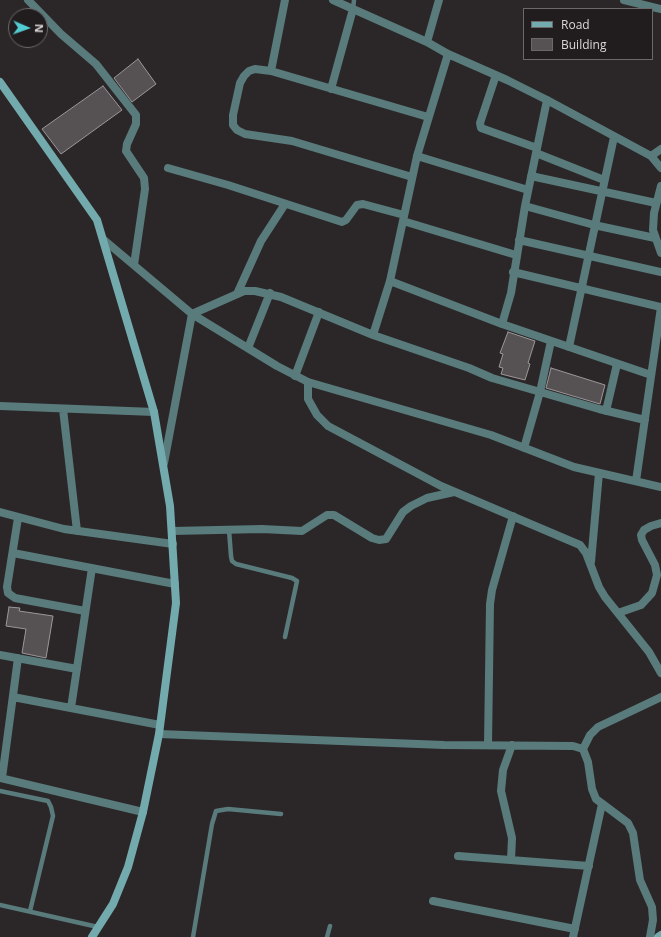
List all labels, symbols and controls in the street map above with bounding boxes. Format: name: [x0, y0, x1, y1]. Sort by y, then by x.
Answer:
north arrow: [8, 8, 48, 48]
legend: [523, 8, 653, 60]
text: Road: [561, 16, 590, 33]
text: N: [32, 24, 47, 33]
text: Building: [561, 36, 606, 53]

